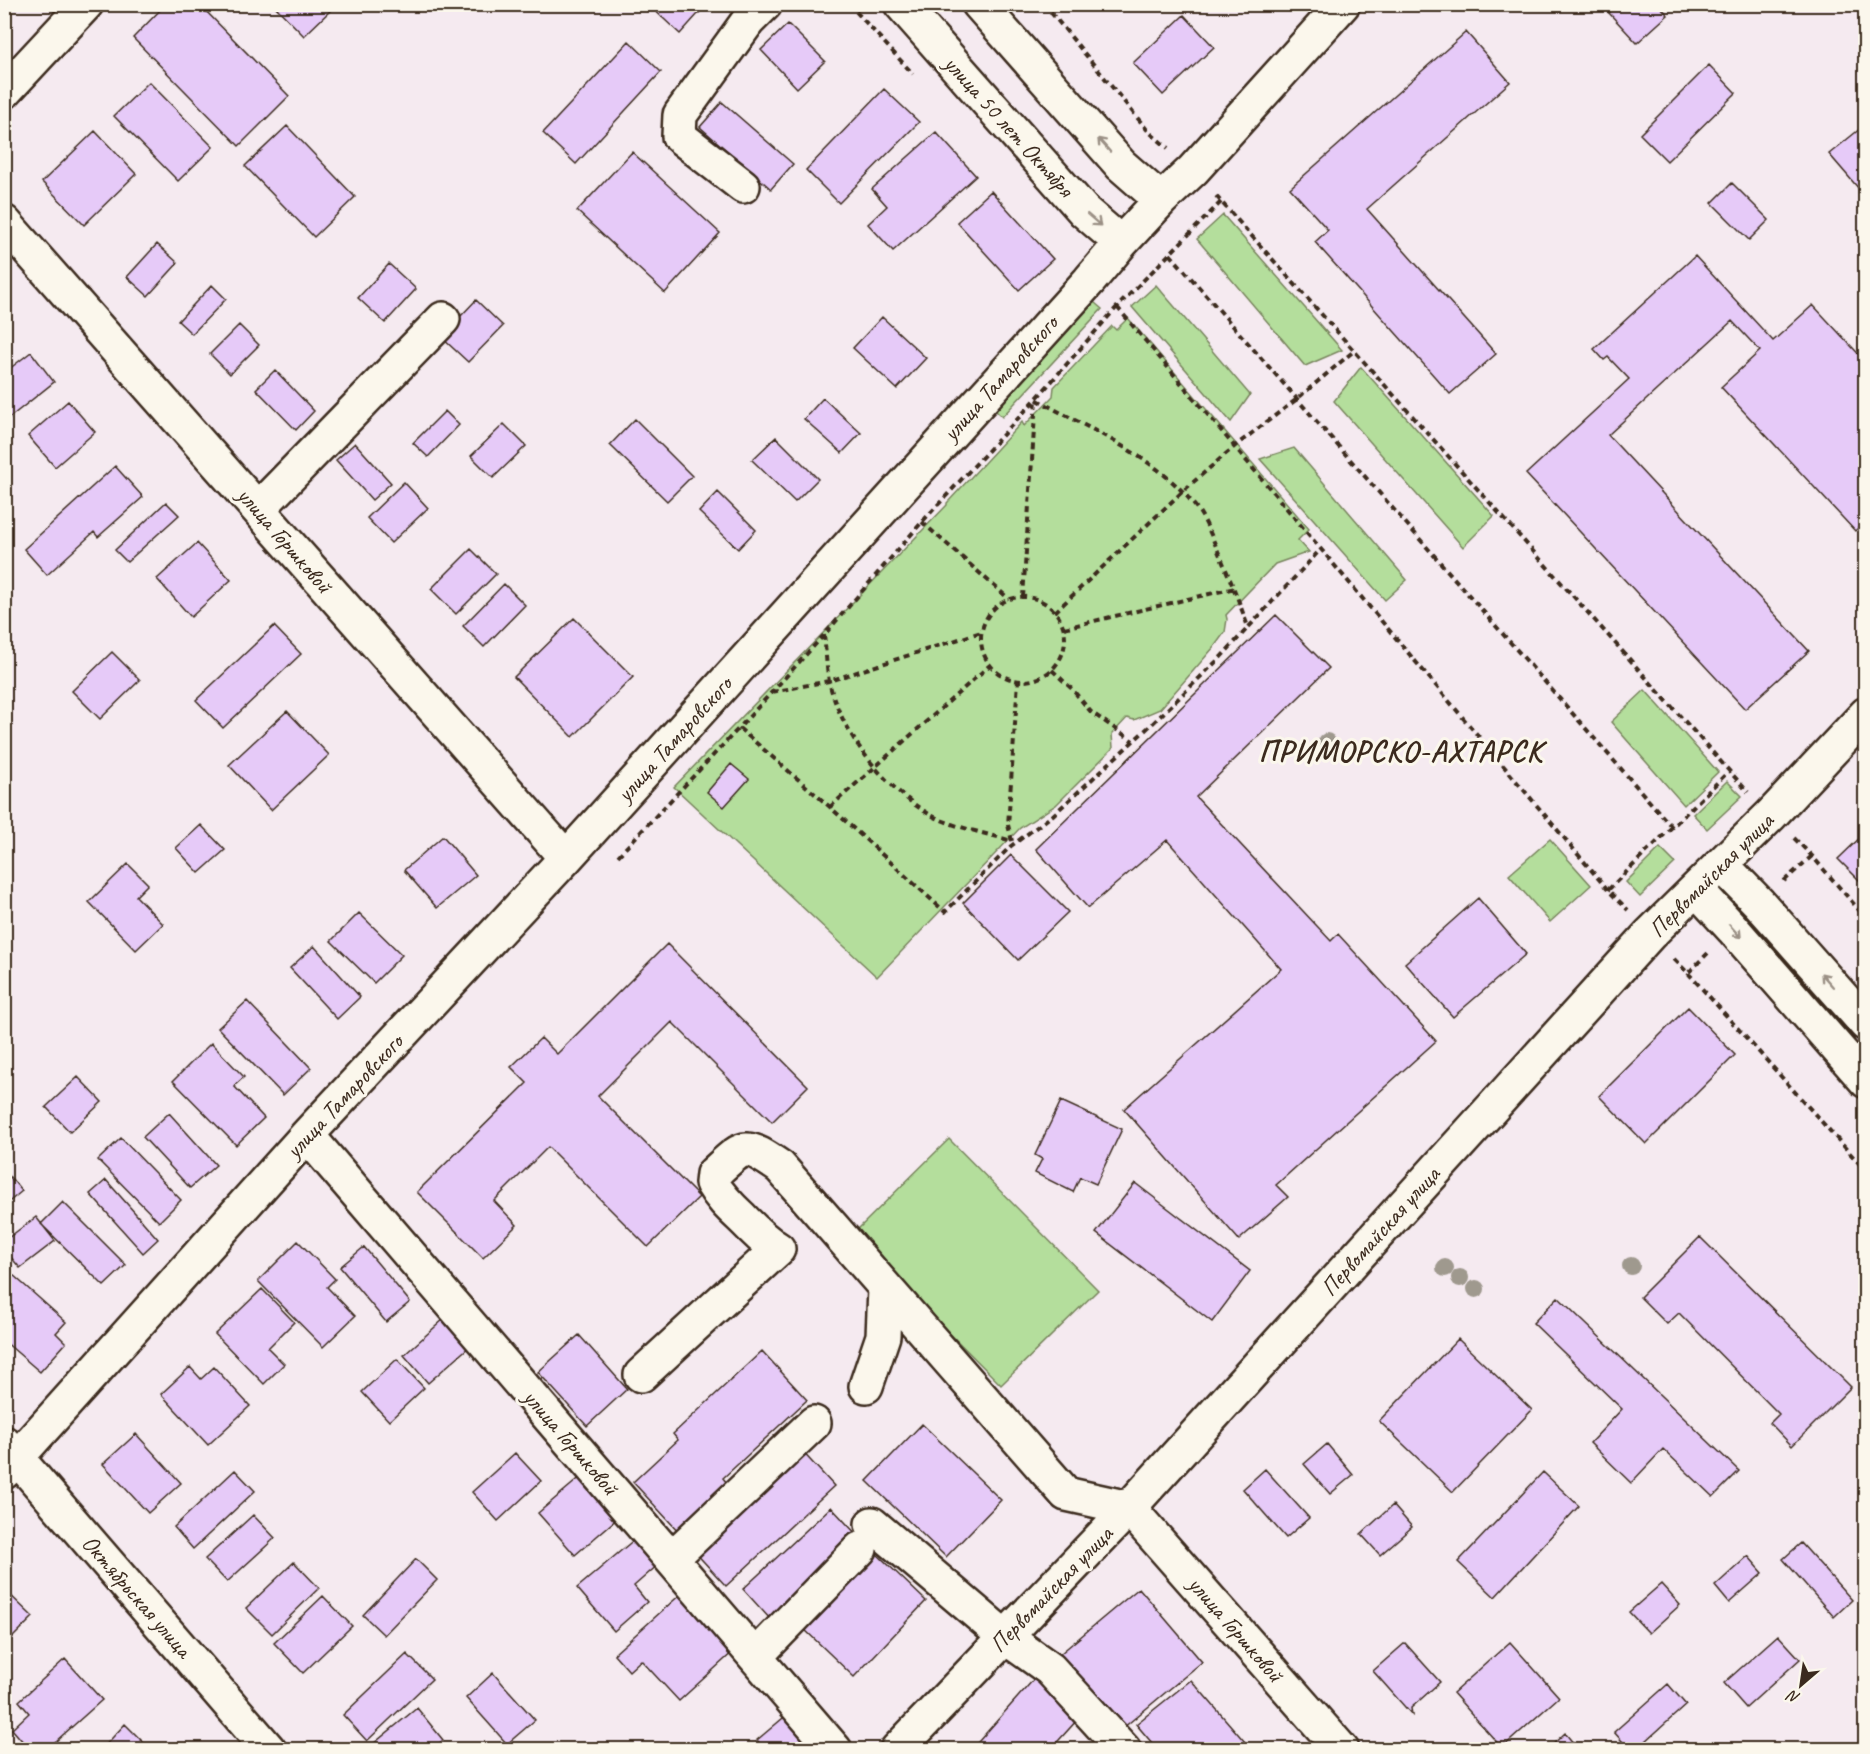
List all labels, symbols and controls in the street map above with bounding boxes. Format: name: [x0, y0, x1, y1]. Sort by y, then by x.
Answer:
street label: улица 50 лет Октября: [936, 48, 1082, 204]
one-way arrow: [1097, 138, 1111, 153]
one-way arrow: [1086, 212, 1102, 226]
street label: улица Тамаровского: [934, 307, 1066, 449]
street label: улица Горшковой: [229, 479, 341, 601]
street label: улица Тамаровского: [608, 668, 740, 810]
district label: ПРИМОРСКО-АХТАРСК: [1259, 732, 1547, 770]
street label: Первомайская улица: [1642, 805, 1781, 944]
one-way arrow: [1728, 924, 1742, 939]
one-way arrow: [1820, 973, 1834, 988]
street label: улица Тамаровского: [277, 1026, 411, 1166]
street label: Первомайская улица: [1314, 1159, 1447, 1302]
street label: улица Горшковой: [515, 1381, 627, 1503]
street label: Первомайская улица: [983, 1518, 1120, 1659]
street label: Октябрьская улица: [75, 1528, 200, 1665]
street label: улица Горшковой: [1180, 1568, 1292, 1690]
north arrow: [1771, 1655, 1831, 1715]
text: N: [1782, 1685, 1803, 1708]

